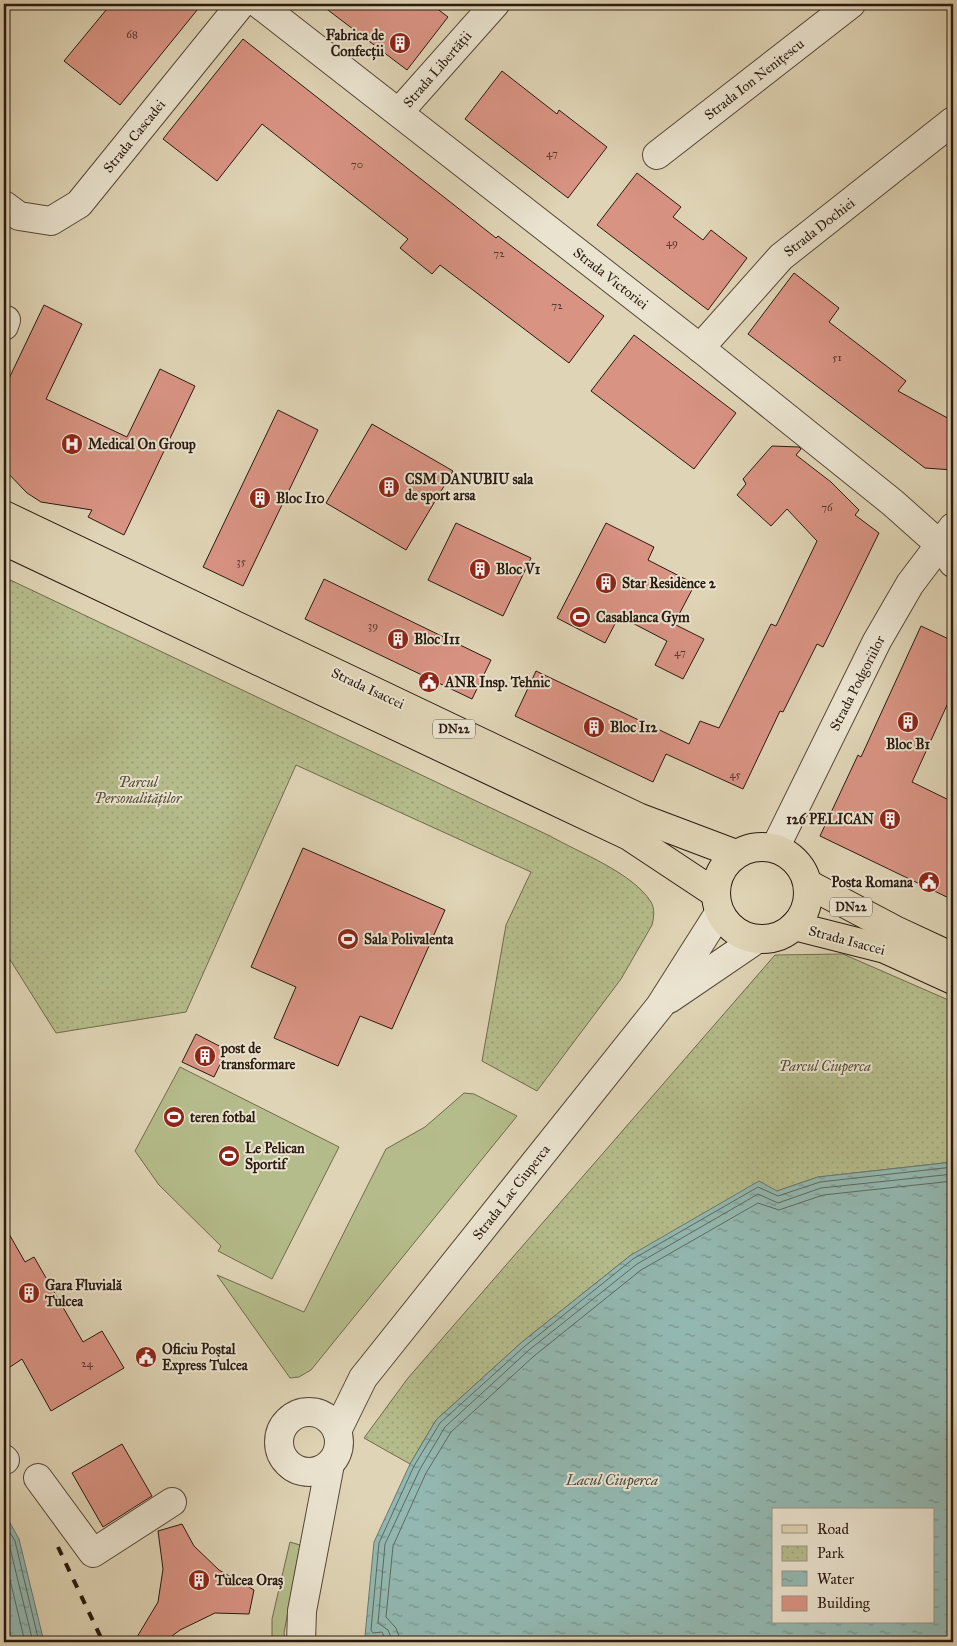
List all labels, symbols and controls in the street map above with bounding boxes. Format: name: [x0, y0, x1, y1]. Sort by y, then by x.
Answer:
place label: Fabrica de Confecții: [326, 27, 384, 61]
house number: 68: [126, 28, 138, 41]
street label: Strada Libertății: [400, 28, 475, 111]
building icon: Fabrica de Confecții: [388, 31, 412, 55]
street label: Strada Ion Nenițescu: [701, 35, 808, 124]
street label: Strada Cascadei: [100, 96, 169, 176]
house number: 47: [546, 147, 558, 160]
house number: 70: [351, 158, 363, 171]
street label: Strada Dochiei: [780, 194, 858, 260]
house number: 49: [666, 236, 678, 249]
street label: Strada Victoriei: [570, 244, 652, 313]
house number: 72: [493, 247, 505, 260]
house number: 72: [551, 299, 563, 312]
house number: 51: [832, 351, 842, 364]
hospital icon: Medical On Group: [60, 432, 84, 456]
place label: Medical On Group: [88, 436, 196, 454]
place label: CSM DANUBIU sala de sport arsa: [405, 471, 534, 505]
building icon: CSM DANUBIU sala de sport arsa: [377, 475, 401, 499]
building icon: Bloc I10: [248, 486, 272, 510]
place label: Bloc I10: [276, 490, 325, 507]
house number: 76: [821, 501, 833, 514]
house number: 35: [236, 555, 246, 568]
building icon: Bloc V1: [468, 557, 492, 581]
place label: Bloc V1: [496, 561, 541, 578]
building icon: Star Residence 2: [594, 571, 618, 595]
place label: Star Residence 2: [622, 575, 717, 592]
sports icon: Casablanca Gym: [568, 605, 592, 629]
place label: Casablanca Gym: [596, 609, 690, 627]
house number: 39: [368, 619, 378, 632]
building icon: Bloc I11: [386, 627, 410, 651]
place label: Bloc I11: [414, 631, 461, 648]
street label: Strada Podgoriilor: [826, 632, 889, 734]
house number: 47: [674, 646, 686, 659]
street label: Strada Isaccei: [329, 664, 407, 713]
public building icon: ANR Insp. Tehnic: [417, 670, 441, 694]
place label: ANR Insp. Tehnic: [444, 674, 550, 692]
building icon: Bloc B1: [896, 710, 920, 734]
building icon: Bloc I12: [582, 715, 606, 739]
place label: Bloc I12: [610, 719, 659, 736]
road number: DN22: [433, 720, 475, 739]
place label: Bloc B1: [886, 736, 930, 753]
house number: 45: [729, 768, 741, 781]
park label: Parcul Personalităților: [94, 774, 183, 807]
building icon: 126 PELICAN: [878, 807, 902, 831]
place label: 126 PELICAN: [786, 811, 874, 828]
public building icon: Posta Romana: [917, 870, 941, 894]
place label: Posta Romana: [831, 874, 914, 891]
road number: DN22: [830, 898, 872, 916]
street label: Strada Isaccei: [807, 922, 887, 959]
sports icon: Sala Polivalenta: [336, 927, 360, 951]
place label: Sala Polivalenta: [364, 931, 455, 948]
place label: post de transformare: [220, 1040, 296, 1073]
building icon: post de transformare: [193, 1044, 217, 1068]
park label: Parcul Ciuperca: [779, 1058, 871, 1076]
sports icon: teren fotbal: [162, 1105, 186, 1129]
place label: teren fotbal: [189, 1109, 257, 1126]
place label: Le Pelican Sportif: [245, 1140, 305, 1174]
street label: Strada Lac Ciuperca: [469, 1141, 554, 1243]
sports icon: Le Pelican Sportif: [217, 1144, 241, 1168]
place label: Gara Fluvială Tulcea: [44, 1277, 123, 1310]
building icon: Gara Fluvială Tulcea: [17, 1281, 41, 1305]
place label: Oficiu Poștal Express Tulcea: [162, 1341, 249, 1375]
public building icon: Oficiu Poștal Express Tulcea: [134, 1345, 158, 1369]
house number: 24: [81, 1357, 94, 1370]
water label: Lacul Ciuperca: [565, 1471, 658, 1490]
legend: [772, 1508, 934, 1624]
text: Road: [817, 1520, 849, 1538]
text: Park: [817, 1544, 844, 1562]
building icon: Tulcea Oraș: [187, 1568, 211, 1592]
text: Water: [817, 1570, 854, 1588]
place label: Tulcea Oraș: [214, 1572, 283, 1590]
text: Building: [817, 1594, 871, 1612]

